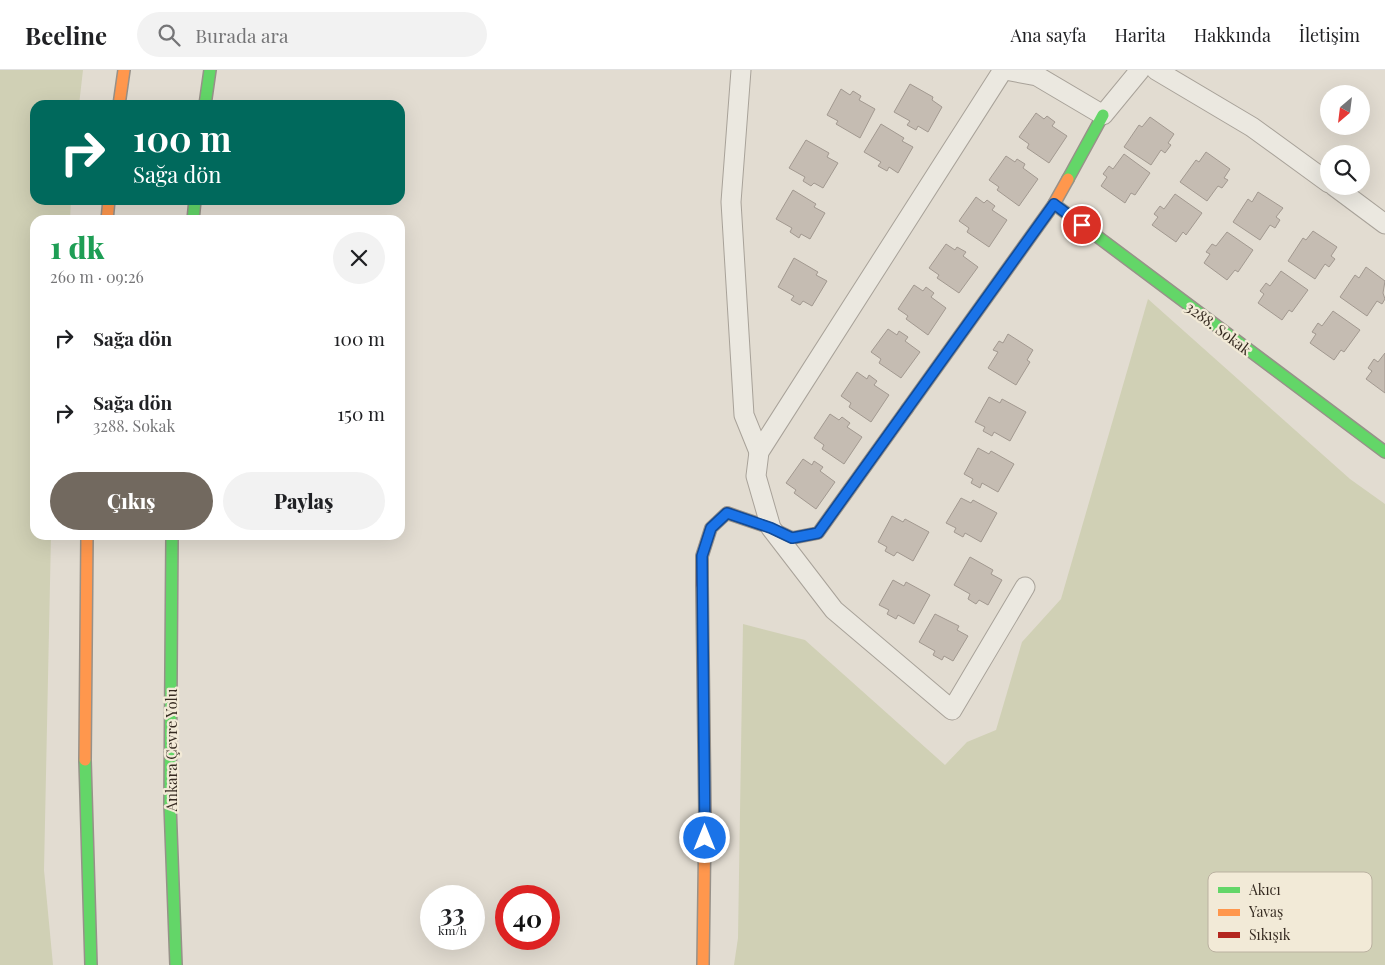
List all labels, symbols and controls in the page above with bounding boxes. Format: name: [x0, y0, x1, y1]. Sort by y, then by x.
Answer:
search box: [137, 12, 487, 57]
text: Beeline: [25, 19, 107, 51]
icon: search: [155, 21, 183, 49]
text: Burada ara: [195, 22, 288, 48]
text: Ana sayfa: [1010, 23, 1087, 47]
text: Harita: [1115, 23, 1166, 47]
text: Hakkında: [1194, 23, 1271, 47]
text: İletişim: [1299, 23, 1360, 47]
north arrow: [1320, 85, 1370, 135]
map controls: [1320, 85, 1370, 195]
text: 100 m: [133, 114, 231, 161]
icon: right: [50, 120, 115, 185]
button: search: [1320, 145, 1370, 195]
text: Sağa dön: [133, 159, 221, 189]
pin: [1061, 204, 1103, 246]
icon: arrive: [1068, 211, 1096, 239]
text: 1 dk: [50, 227, 104, 267]
button: close: [333, 232, 385, 284]
text: 260 m · 09:26: [50, 266, 144, 287]
street label: 3288. Sokak: [1182, 297, 1256, 360]
icon: right: [50, 324, 78, 352]
text: Sağa dön: [93, 325, 172, 351]
text: 100 m: [334, 325, 385, 351]
text: Sağa dön: [93, 389, 172, 415]
icon: right: [50, 399, 78, 427]
text: 150 m: [337, 400, 385, 426]
text: 3288. Sokak: [93, 415, 175, 436]
button: Çıkış: [50, 472, 213, 530]
button: Paylaş: [223, 472, 385, 530]
street label: Ankara Çevre Yolu: [161, 688, 181, 813]
position arrow: [678, 811, 730, 863]
legend: [1208, 872, 1372, 952]
text: Akıcı: [1248, 880, 1281, 899]
speed limit sign: 40: [495, 885, 560, 950]
text: 33: [440, 895, 465, 928]
text: Yavaş: [1248, 902, 1283, 921]
text: km/h: [438, 922, 467, 938]
text: Sıkışık: [1249, 925, 1291, 944]

